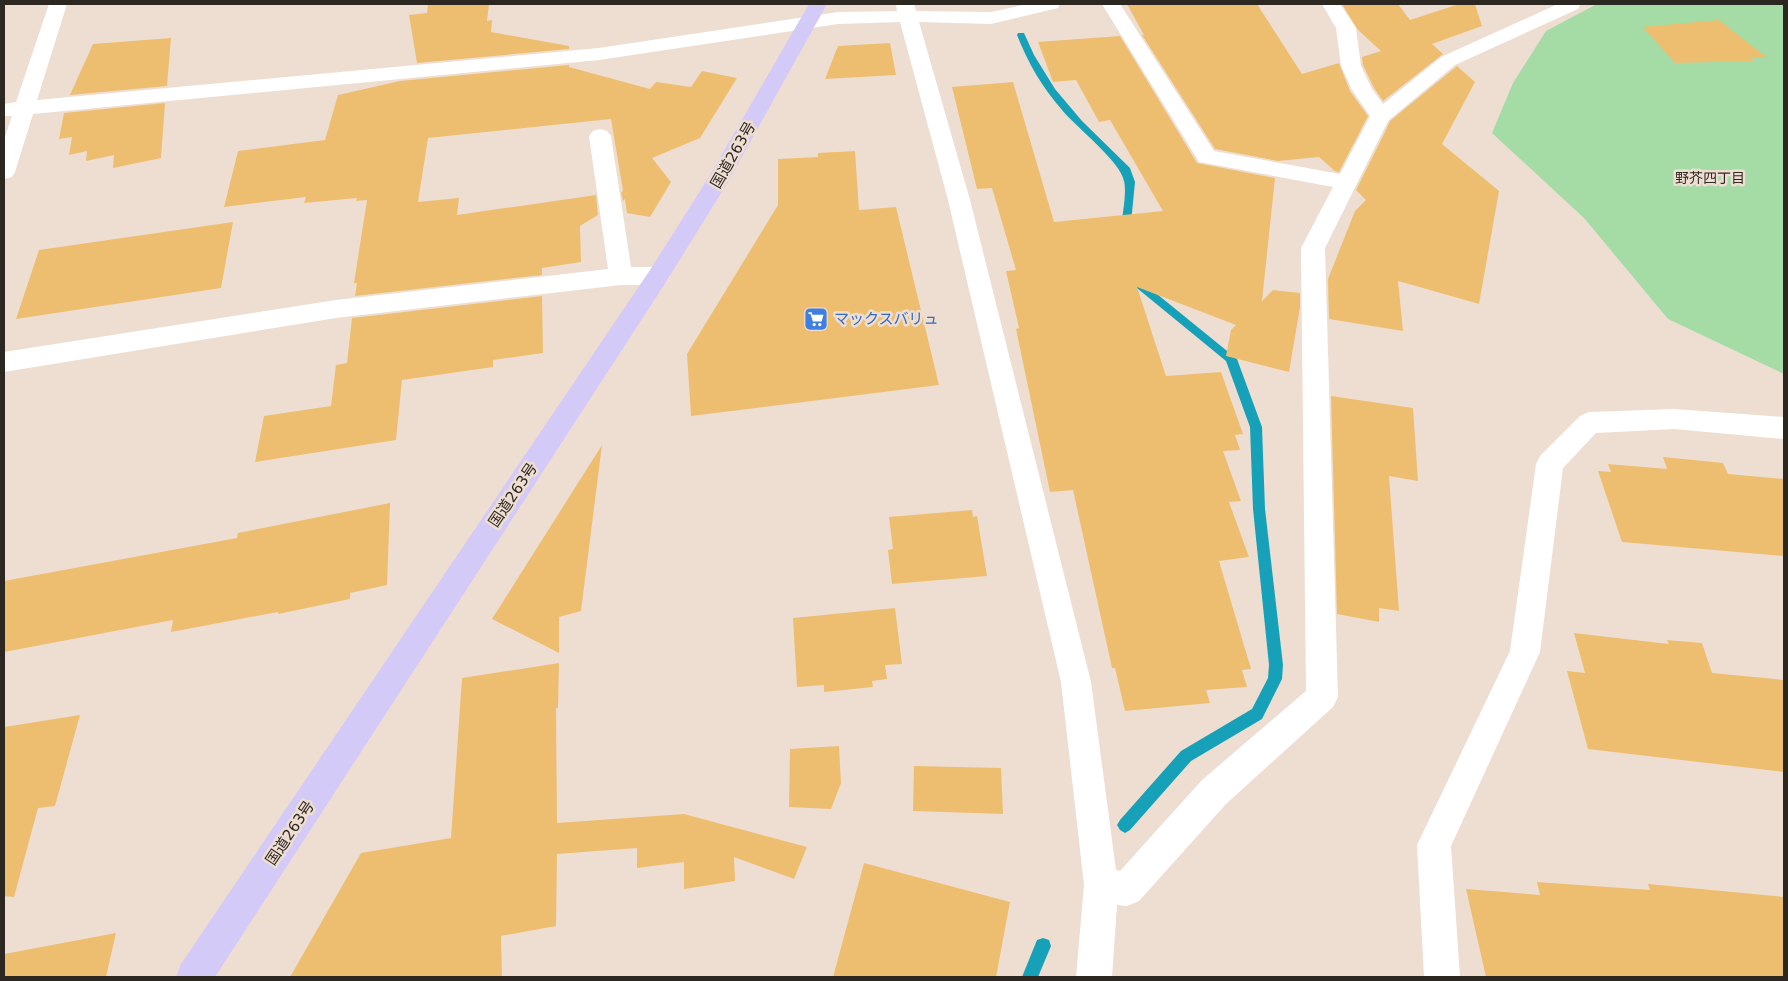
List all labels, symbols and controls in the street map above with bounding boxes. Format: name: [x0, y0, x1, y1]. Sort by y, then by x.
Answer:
street label: 国道263号: [707, 119, 759, 191]
district label: 野芥四丁目: [1675, 170, 1745, 186]
supermarket icon: マックスバリュ: [803, 306, 829, 332]
place label: マックスバリュ: [834, 310, 939, 328]
street label: 国道263号: [485, 459, 541, 531]
street label: 国道263号: [262, 797, 318, 869]

